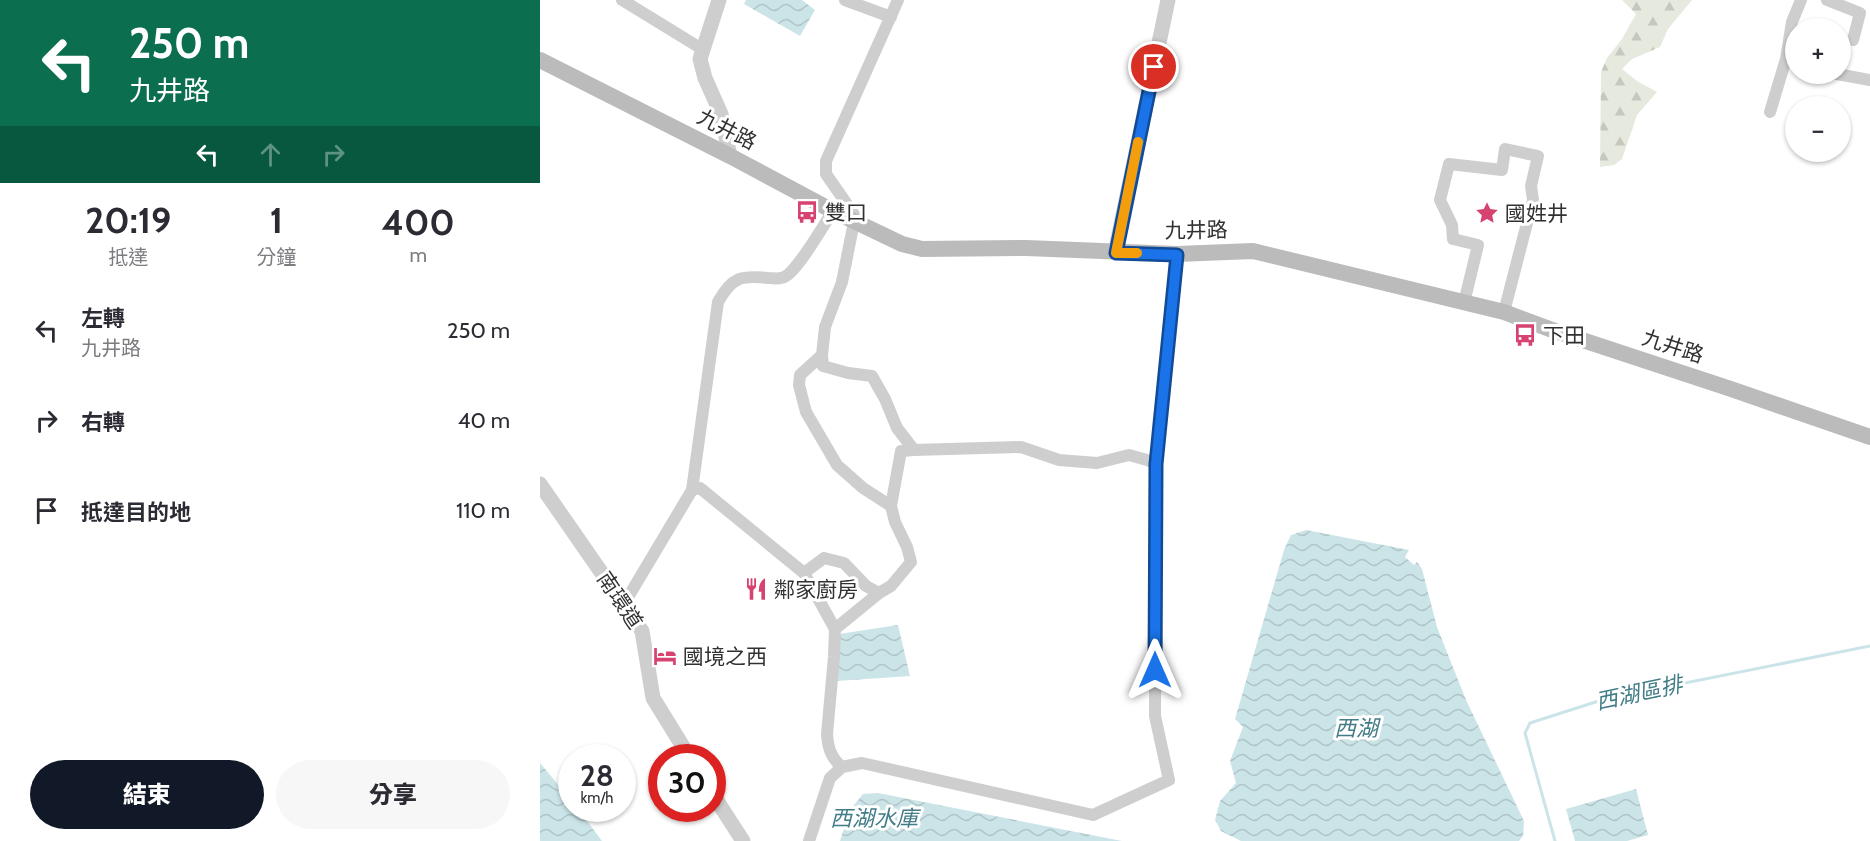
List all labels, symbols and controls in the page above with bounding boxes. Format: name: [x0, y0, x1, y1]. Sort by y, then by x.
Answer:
text: 250 m: [129, 17, 249, 69]
map controls: [1785, 18, 1851, 162]
button: +: [1785, 18, 1851, 84]
icon: left: [30, 24, 108, 102]
pin: [1128, 41, 1179, 92]
icon: arrive: [1137, 50, 1170, 83]
text: 九井路: [129, 74, 210, 107]
button: −: [1785, 96, 1851, 162]
street label: 九井路: [693, 104, 761, 154]
icon: left: [191, 138, 224, 171]
icon: ahead: [254, 138, 287, 171]
icon: right: [317, 138, 350, 171]
text: 20:19: [85, 198, 171, 242]
text: 1: [270, 198, 283, 242]
bus stop icon: 雙口: [794, 199, 820, 225]
text: 400: [382, 200, 455, 244]
place label: 雙口: [825, 200, 867, 225]
place icon: 國姓井: [1474, 200, 1500, 226]
place label: 國姓井: [1505, 201, 1568, 226]
street label: 九井路: [1164, 217, 1228, 243]
text: m: [409, 243, 427, 267]
text: 抵達: [108, 245, 148, 269]
text: 分鐘: [256, 245, 296, 269]
text: 左轉: [81, 305, 125, 332]
icon: left: [30, 314, 63, 347]
text: 250 m: [447, 317, 510, 344]
bus stop icon: 下田: [1512, 322, 1538, 348]
place label: 下田: [1543, 323, 1585, 348]
street label: 九井路: [1639, 324, 1707, 368]
text: 九井路: [81, 336, 141, 360]
icon: right: [30, 404, 63, 437]
text: 40 m: [458, 407, 510, 434]
text: 右轉: [81, 409, 125, 436]
icon: arrive: [30, 494, 63, 527]
text: 110 m: [456, 497, 510, 524]
text: 抵達目的地: [81, 499, 191, 526]
street label: 南環道: [592, 567, 648, 633]
restaurant icon: 鄰家廚房: [743, 576, 769, 602]
place label: 鄰家廚房: [774, 577, 858, 602]
position arrow: [1123, 638, 1187, 702]
hotel icon: 國境之西: [652, 643, 678, 669]
place label: 國境之西: [683, 644, 767, 669]
water label: 西湖區排: [1593, 670, 1688, 715]
water label: 西湖: [1334, 715, 1381, 742]
speed limit sign: 30: [648, 744, 726, 822]
text: 28: [580, 757, 614, 794]
button: 結束: [30, 760, 264, 829]
button: 分享: [276, 760, 510, 829]
text: km/h: [581, 789, 613, 807]
water label: 西湖水庫: [830, 805, 921, 832]

